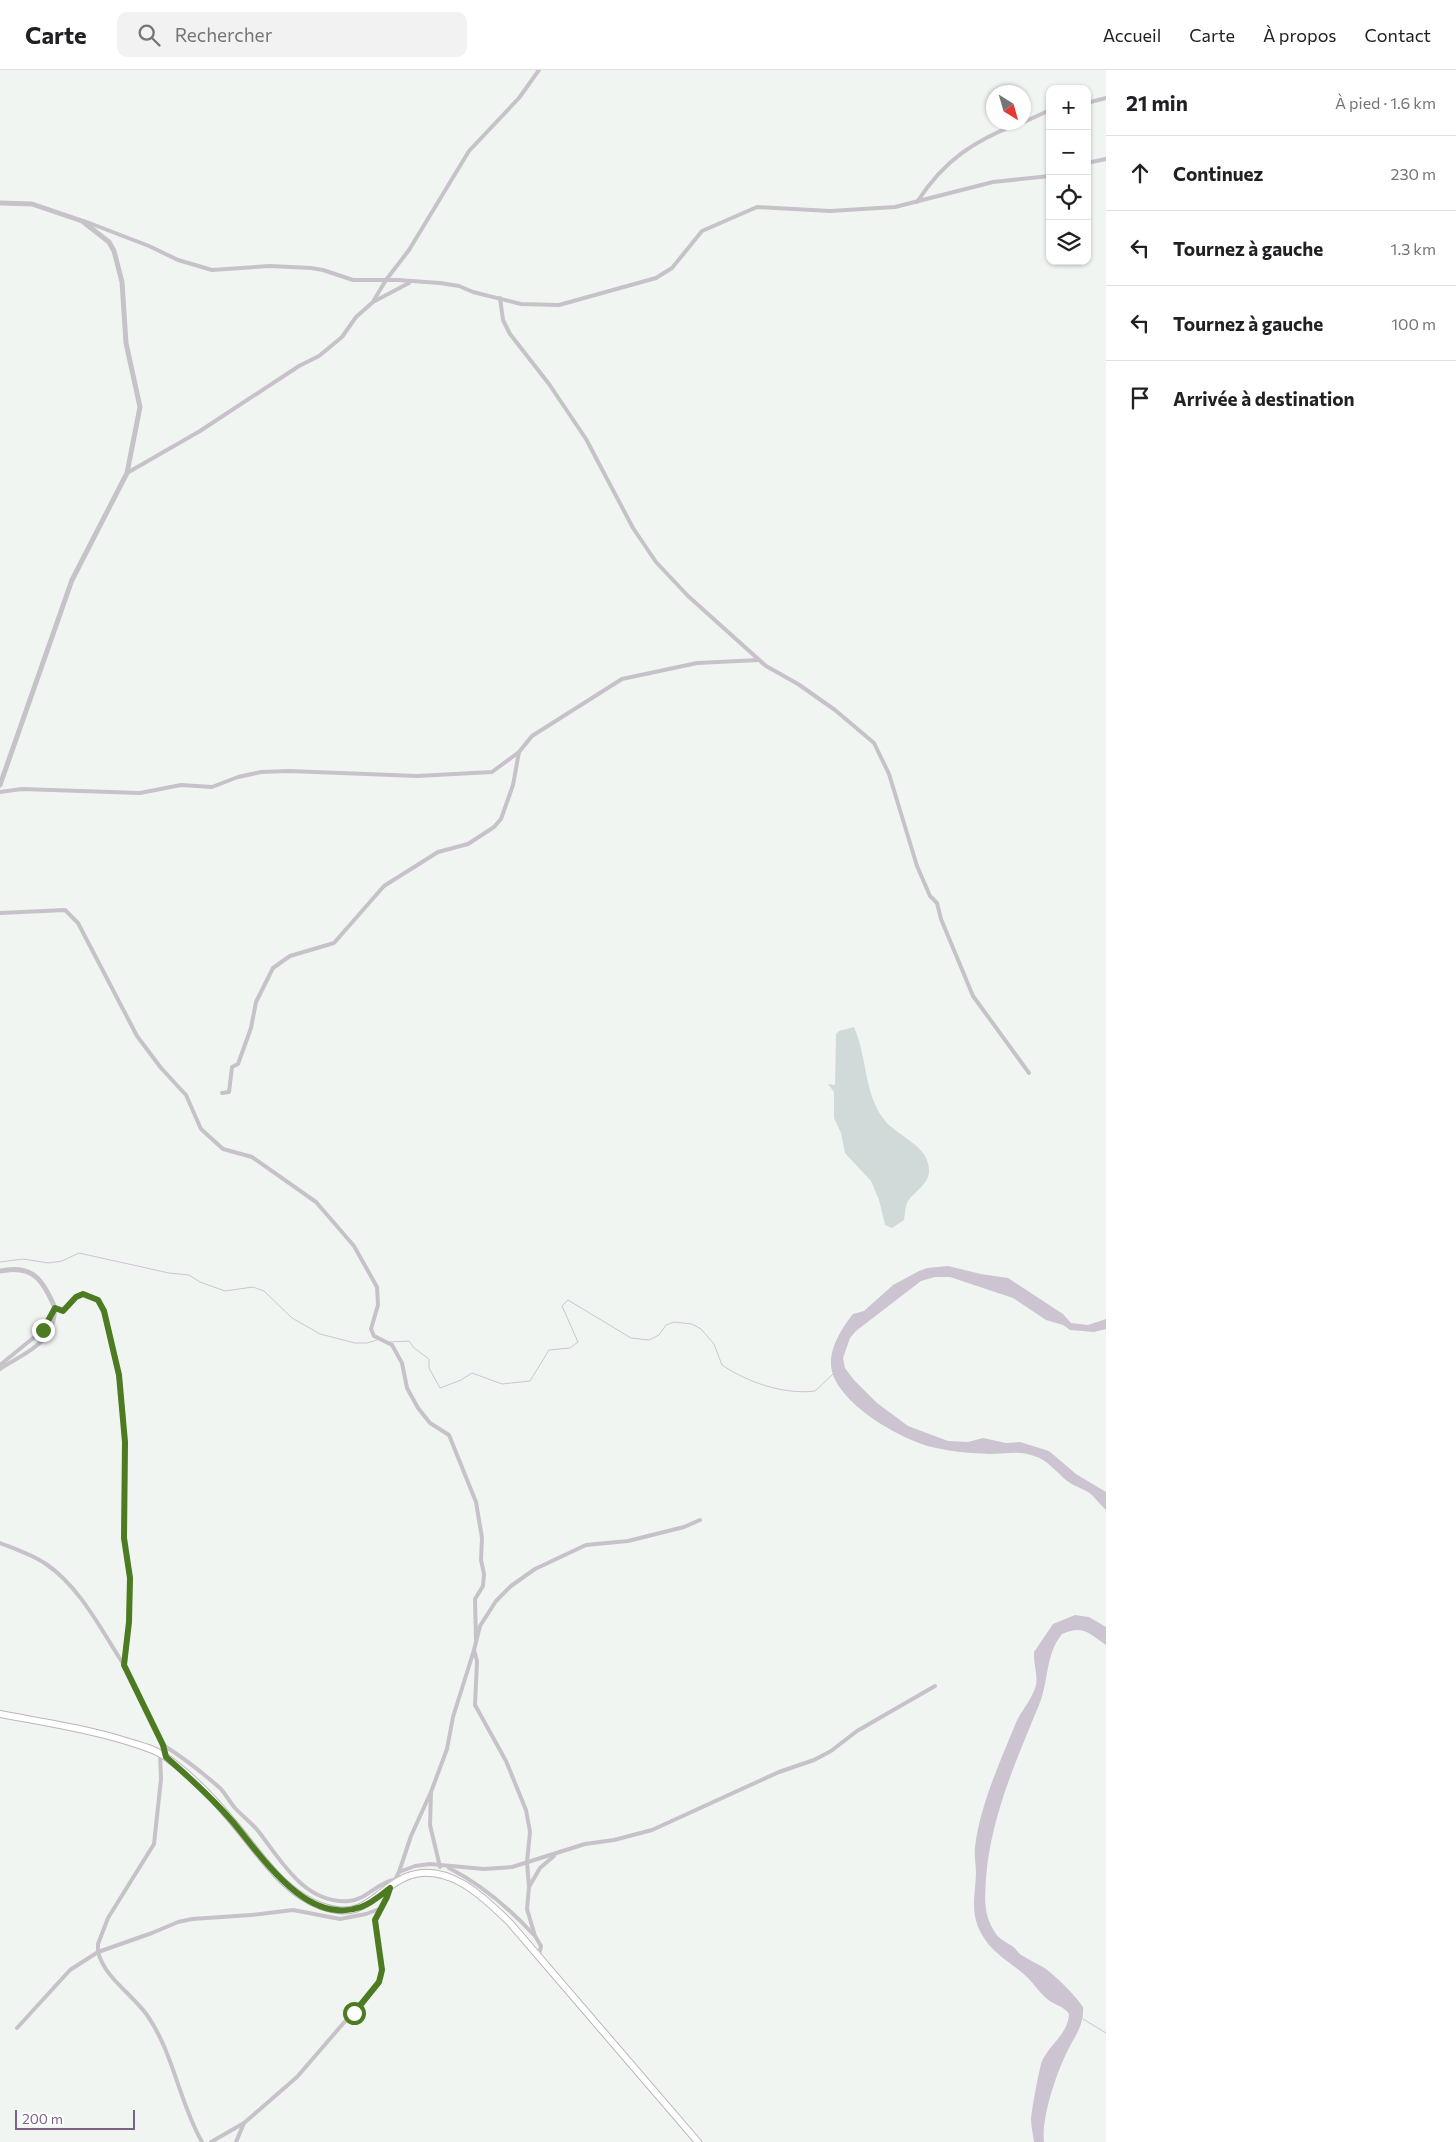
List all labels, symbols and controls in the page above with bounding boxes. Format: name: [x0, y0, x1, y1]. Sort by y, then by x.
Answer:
search box: [117, 12, 467, 57]
text: Carte: [25, 20, 87, 49]
icon: search: [135, 21, 163, 49]
text: Rechercher: [175, 23, 272, 46]
text: Accueil: [1103, 24, 1161, 46]
text: Carte: [1189, 24, 1235, 46]
text: À propos: [1263, 24, 1337, 46]
text: Contact: [1365, 24, 1431, 46]
north arrow: [986, 85, 1031, 130]
map controls: [1046, 85, 1091, 265]
button: +: [1046, 85, 1091, 130]
text: 21 min: [1126, 90, 1188, 115]
text: À pied · 1.6 km: [1335, 93, 1436, 112]
button: −: [1046, 130, 1091, 175]
icon: ahead: [1126, 159, 1154, 187]
text: Continuez: [1173, 162, 1263, 185]
text: 230 m: [1391, 164, 1436, 183]
button: locate: [1046, 175, 1091, 220]
button: layers: [1046, 220, 1091, 265]
icon: left: [1126, 234, 1154, 262]
text: Tournez à gauche: [1173, 237, 1323, 260]
text: 1.3 km: [1391, 239, 1436, 258]
icon: left: [1126, 309, 1154, 337]
text: Tournez à gauche: [1173, 312, 1323, 335]
text: 100 m: [1391, 314, 1436, 333]
icon: arrive: [1126, 384, 1154, 412]
text: Arrivée à destination: [1173, 387, 1355, 410]
route end: [32, 1319, 55, 1342]
route start: [343, 2002, 366, 2025]
scale bar: [15, 2107, 135, 2130]
text: 200 m: [22, 2110, 63, 2127]

